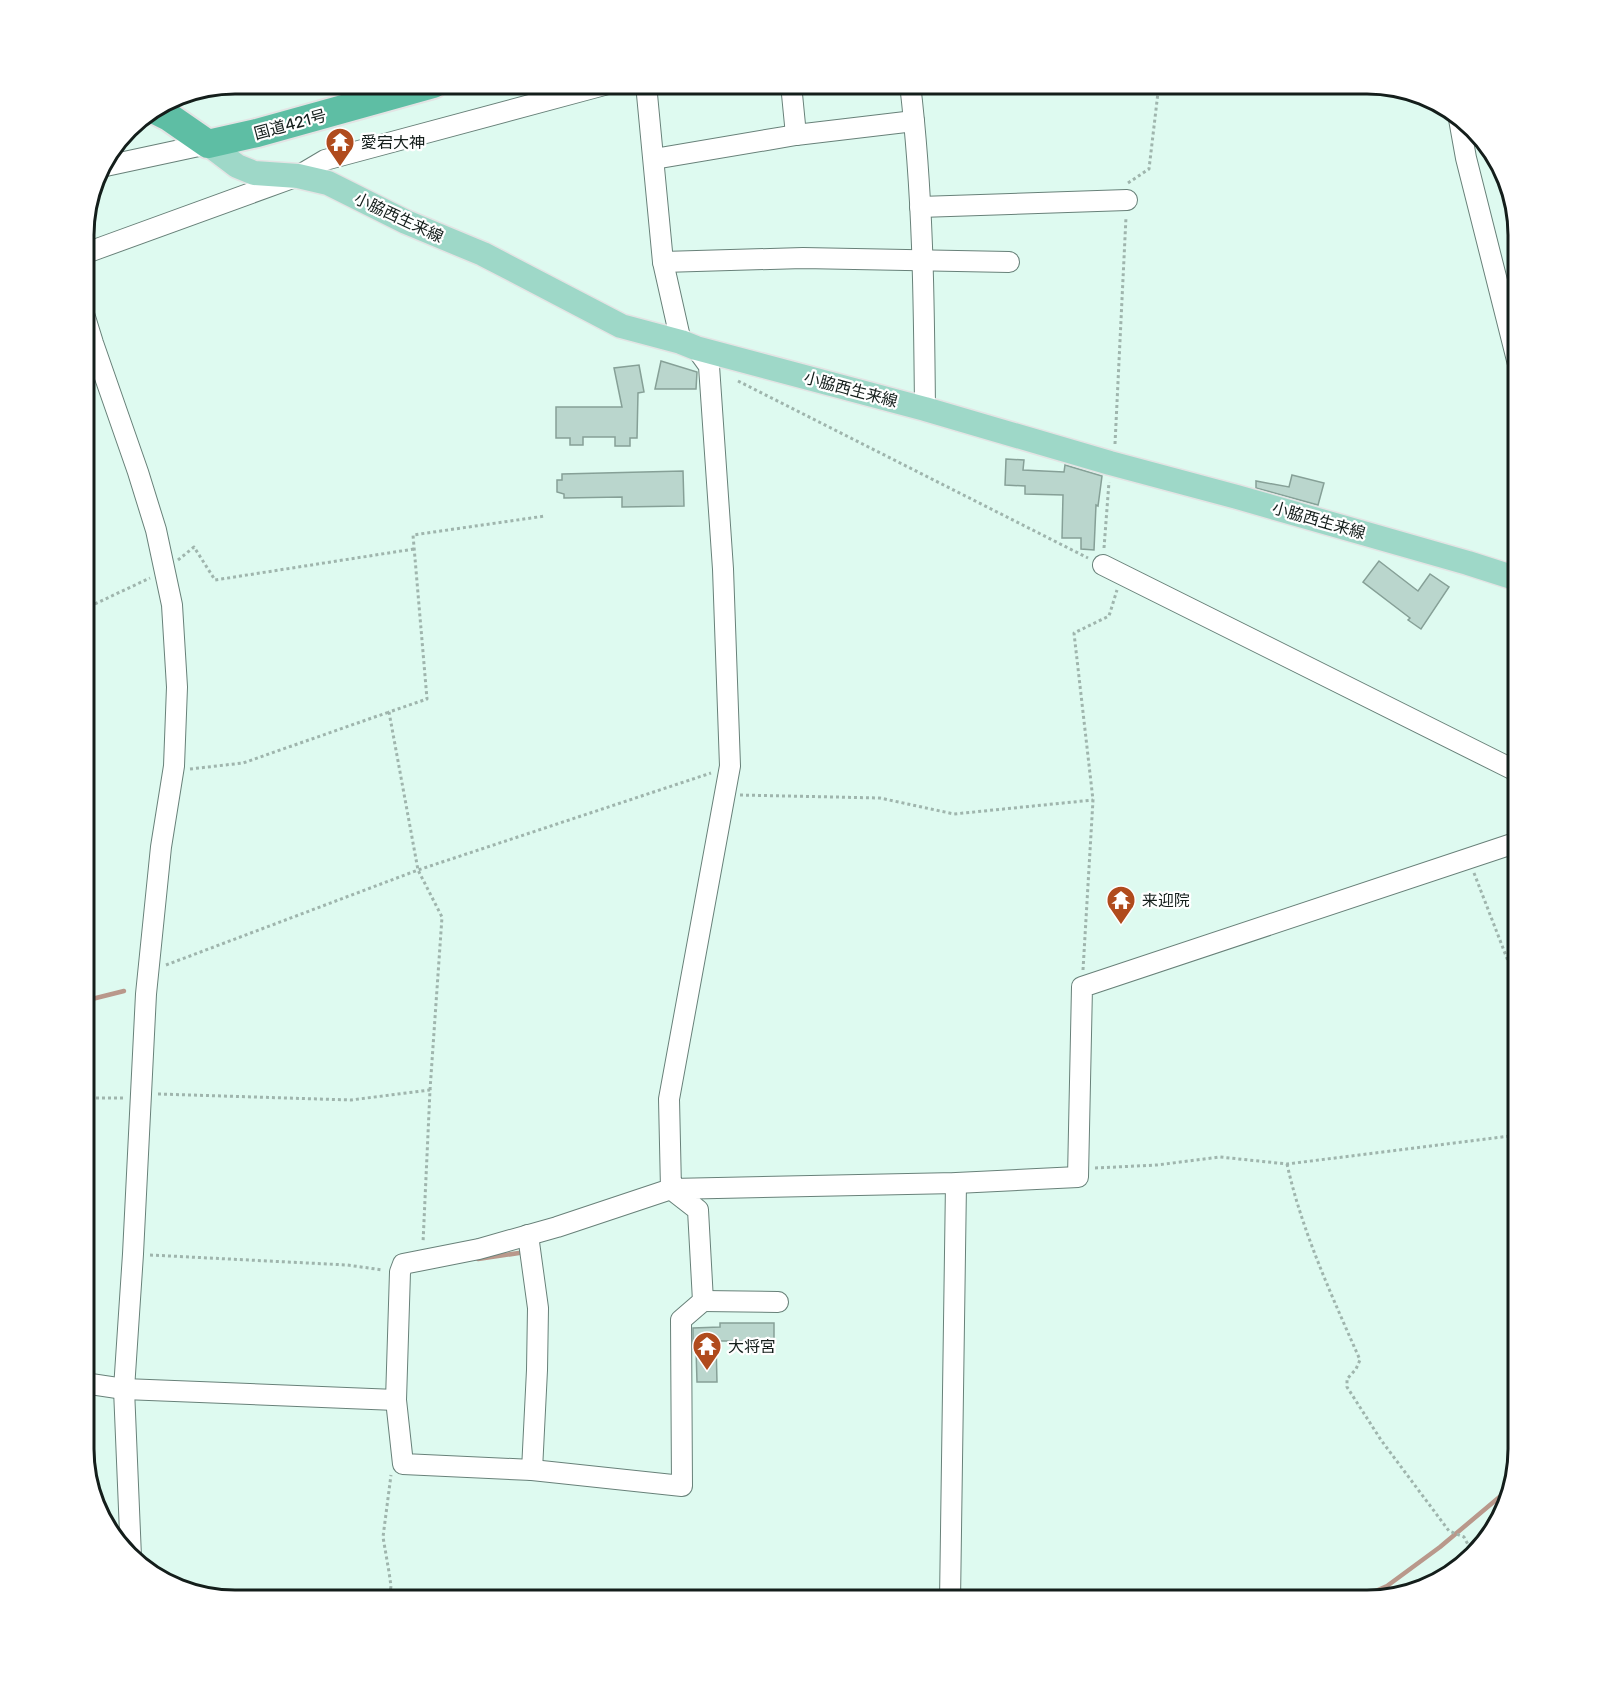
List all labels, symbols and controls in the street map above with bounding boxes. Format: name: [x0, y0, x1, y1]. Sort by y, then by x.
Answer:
street label: 国道421号: [252, 106, 328, 143]
temple icon: 愛宕大神: [324, 126, 356, 168]
place label: 愛宕大神: [361, 133, 425, 152]
street label: 小脇西生来線: [351, 189, 446, 246]
street label: 小脇西生来線: [802, 368, 900, 411]
street label: 小脇西生来線: [1270, 498, 1368, 543]
temple icon: 来迎院: [1105, 884, 1137, 926]
place label: 来迎院: [1142, 891, 1190, 910]
temple icon: 大将宮: [691, 1330, 723, 1372]
place label: 大将宮: [728, 1337, 776, 1356]

